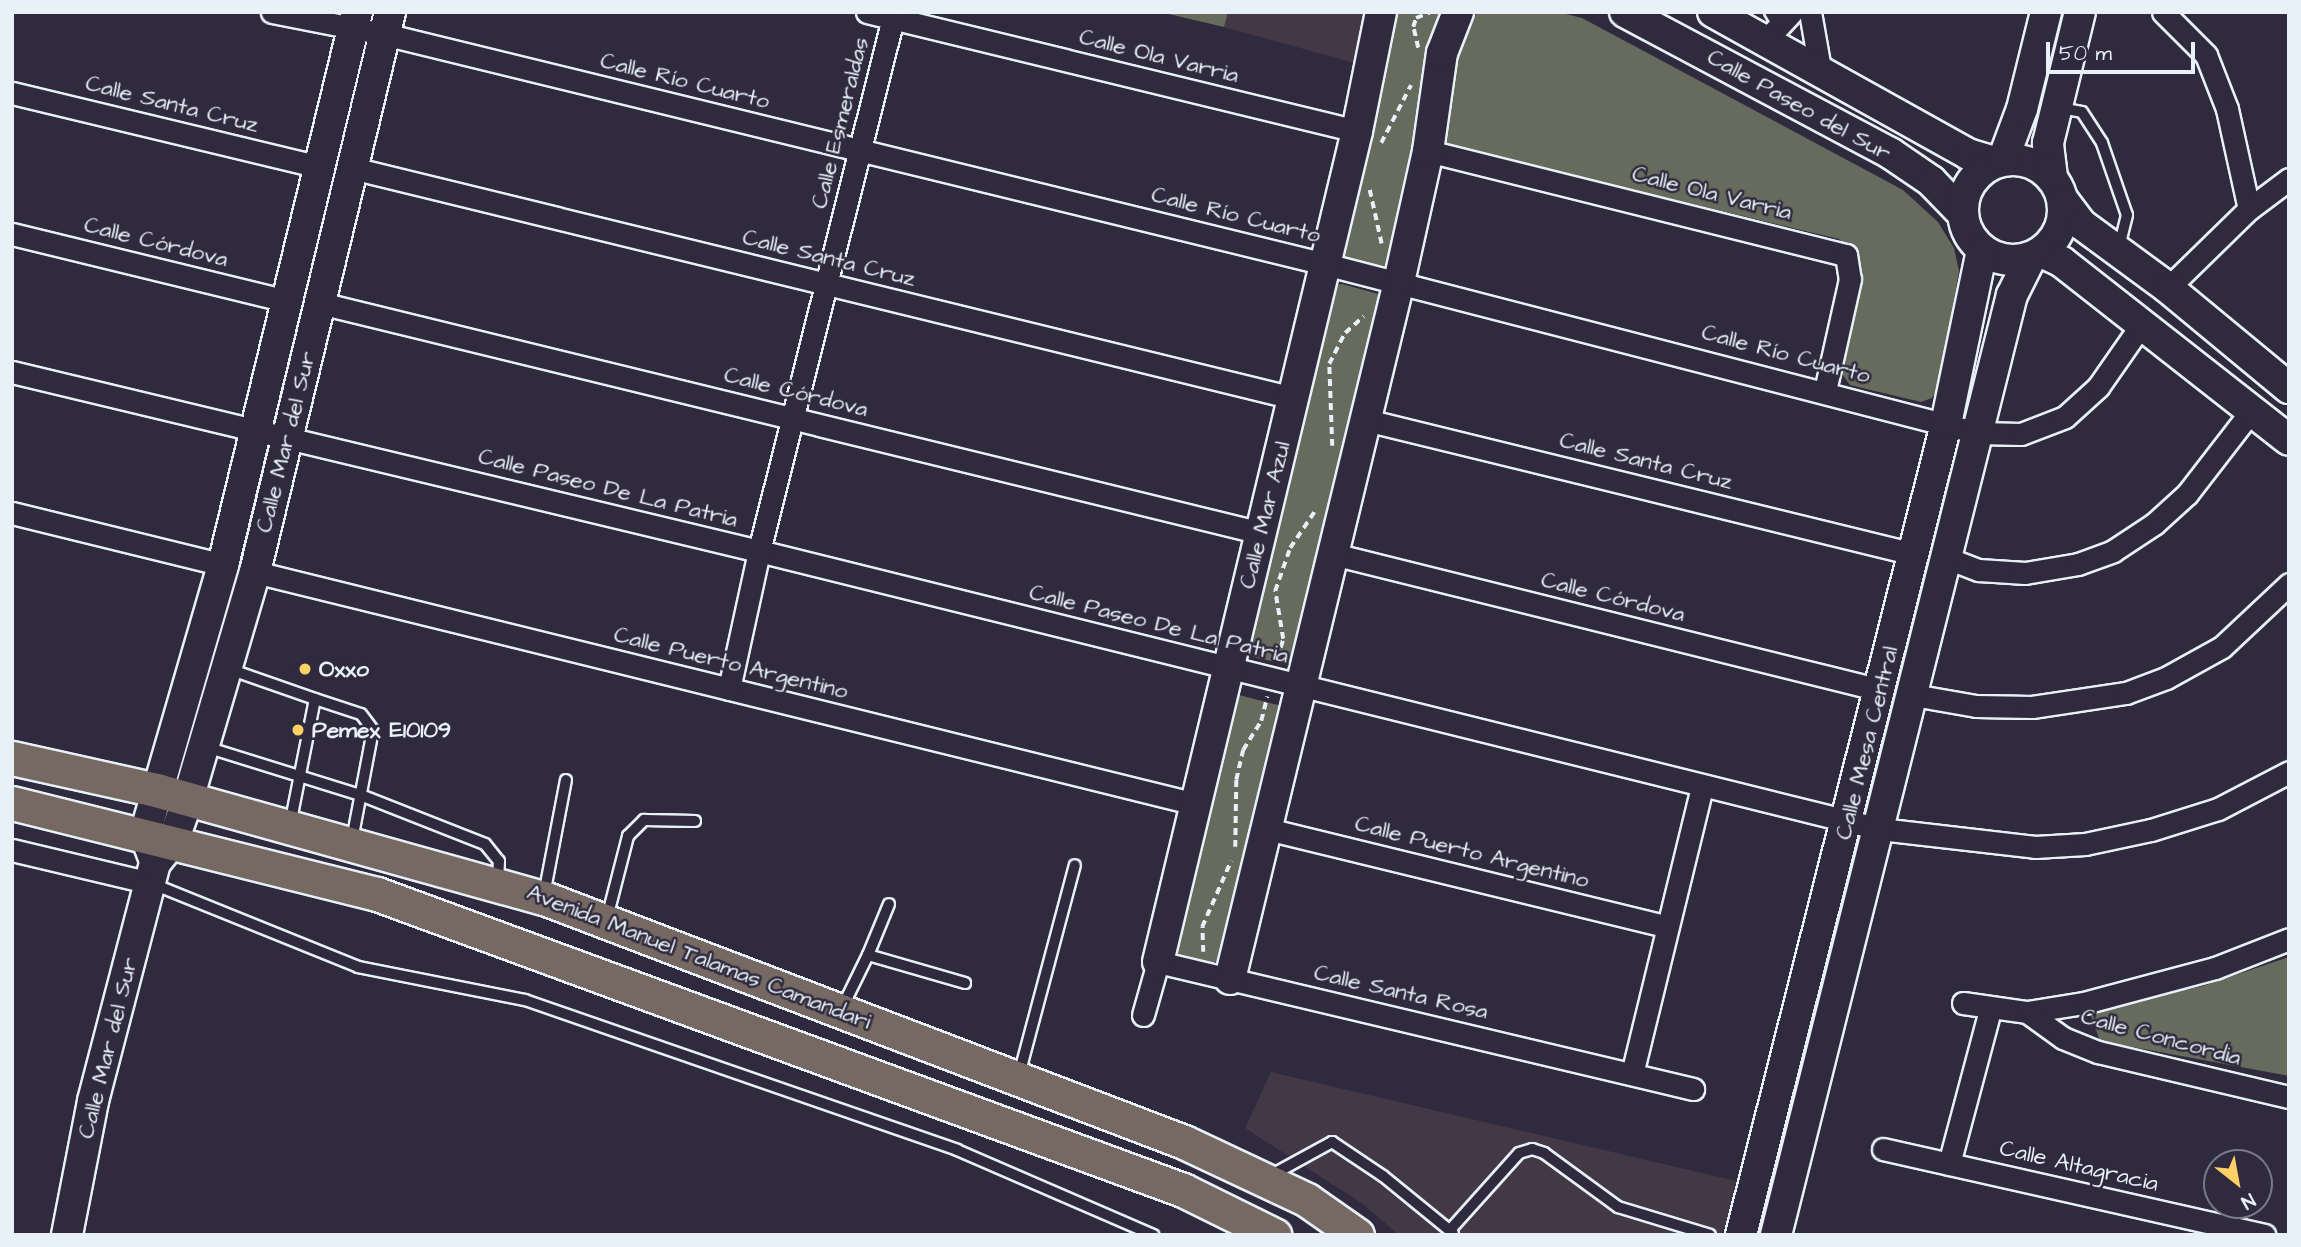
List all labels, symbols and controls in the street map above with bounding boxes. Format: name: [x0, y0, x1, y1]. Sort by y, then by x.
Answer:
street label: Calle Ola Varria: [1076, 23, 1242, 89]
scale bar: [2049, 28, 2198, 72]
street label: Calle Esmeraldas: [805, 35, 875, 211]
text: 50 m: [2059, 39, 2112, 68]
street label: Calle Paseo del Sur: [1702, 43, 1896, 167]
street label: Calle Río Cuarto: [597, 47, 773, 115]
street label: Calle Santa Cruz: [83, 69, 261, 139]
street label: Calle Ola Varria: [1629, 160, 1795, 226]
street label: Calle Río Cuarto: [1148, 181, 1324, 249]
street label: Calle Córdova: [81, 211, 231, 273]
street label: Calle Santa Cruz: [740, 223, 918, 293]
street label: Calle Río Cuarto: [1699, 318, 1873, 390]
street label: Calle Mar del Sur: [250, 349, 322, 535]
street label: Calle Córdova: [721, 361, 871, 423]
street label: Calle Santa Cruz: [1557, 426, 1735, 496]
street label: Calle Mar Azul: [1233, 438, 1297, 592]
street label: Calle Paseo De La Patria: [475, 442, 741, 534]
street label: Calle Córdova: [1538, 566, 1688, 628]
street label: Calle Paseo De La Patria: [1026, 578, 1292, 670]
street label: Calle Puerto Argentino: [611, 621, 851, 705]
street label: Calle Mesa Central: [1830, 643, 1904, 843]
place label: Oxxo: [319, 655, 369, 683]
marker: Oxxo: [297, 661, 313, 677]
place label: Pemex E10109: [312, 716, 451, 744]
marker: Pemex E10109: [290, 722, 306, 738]
street label: Calle Puerto Argentino: [1352, 810, 1592, 894]
street label: Avenida Manuel Talamas Camandari: [523, 878, 875, 1036]
street label: Calle Mar del Sur: [72, 955, 144, 1141]
street label: Calle Santa Rosa: [1311, 959, 1491, 1025]
street label: Calle Concordia: [2078, 1002, 2244, 1072]
street label: Calle Altagracia: [1997, 1134, 2161, 1198]
north arrow: [2203, 1149, 2273, 1219]
text: N: [2236, 1186, 2260, 1215]

